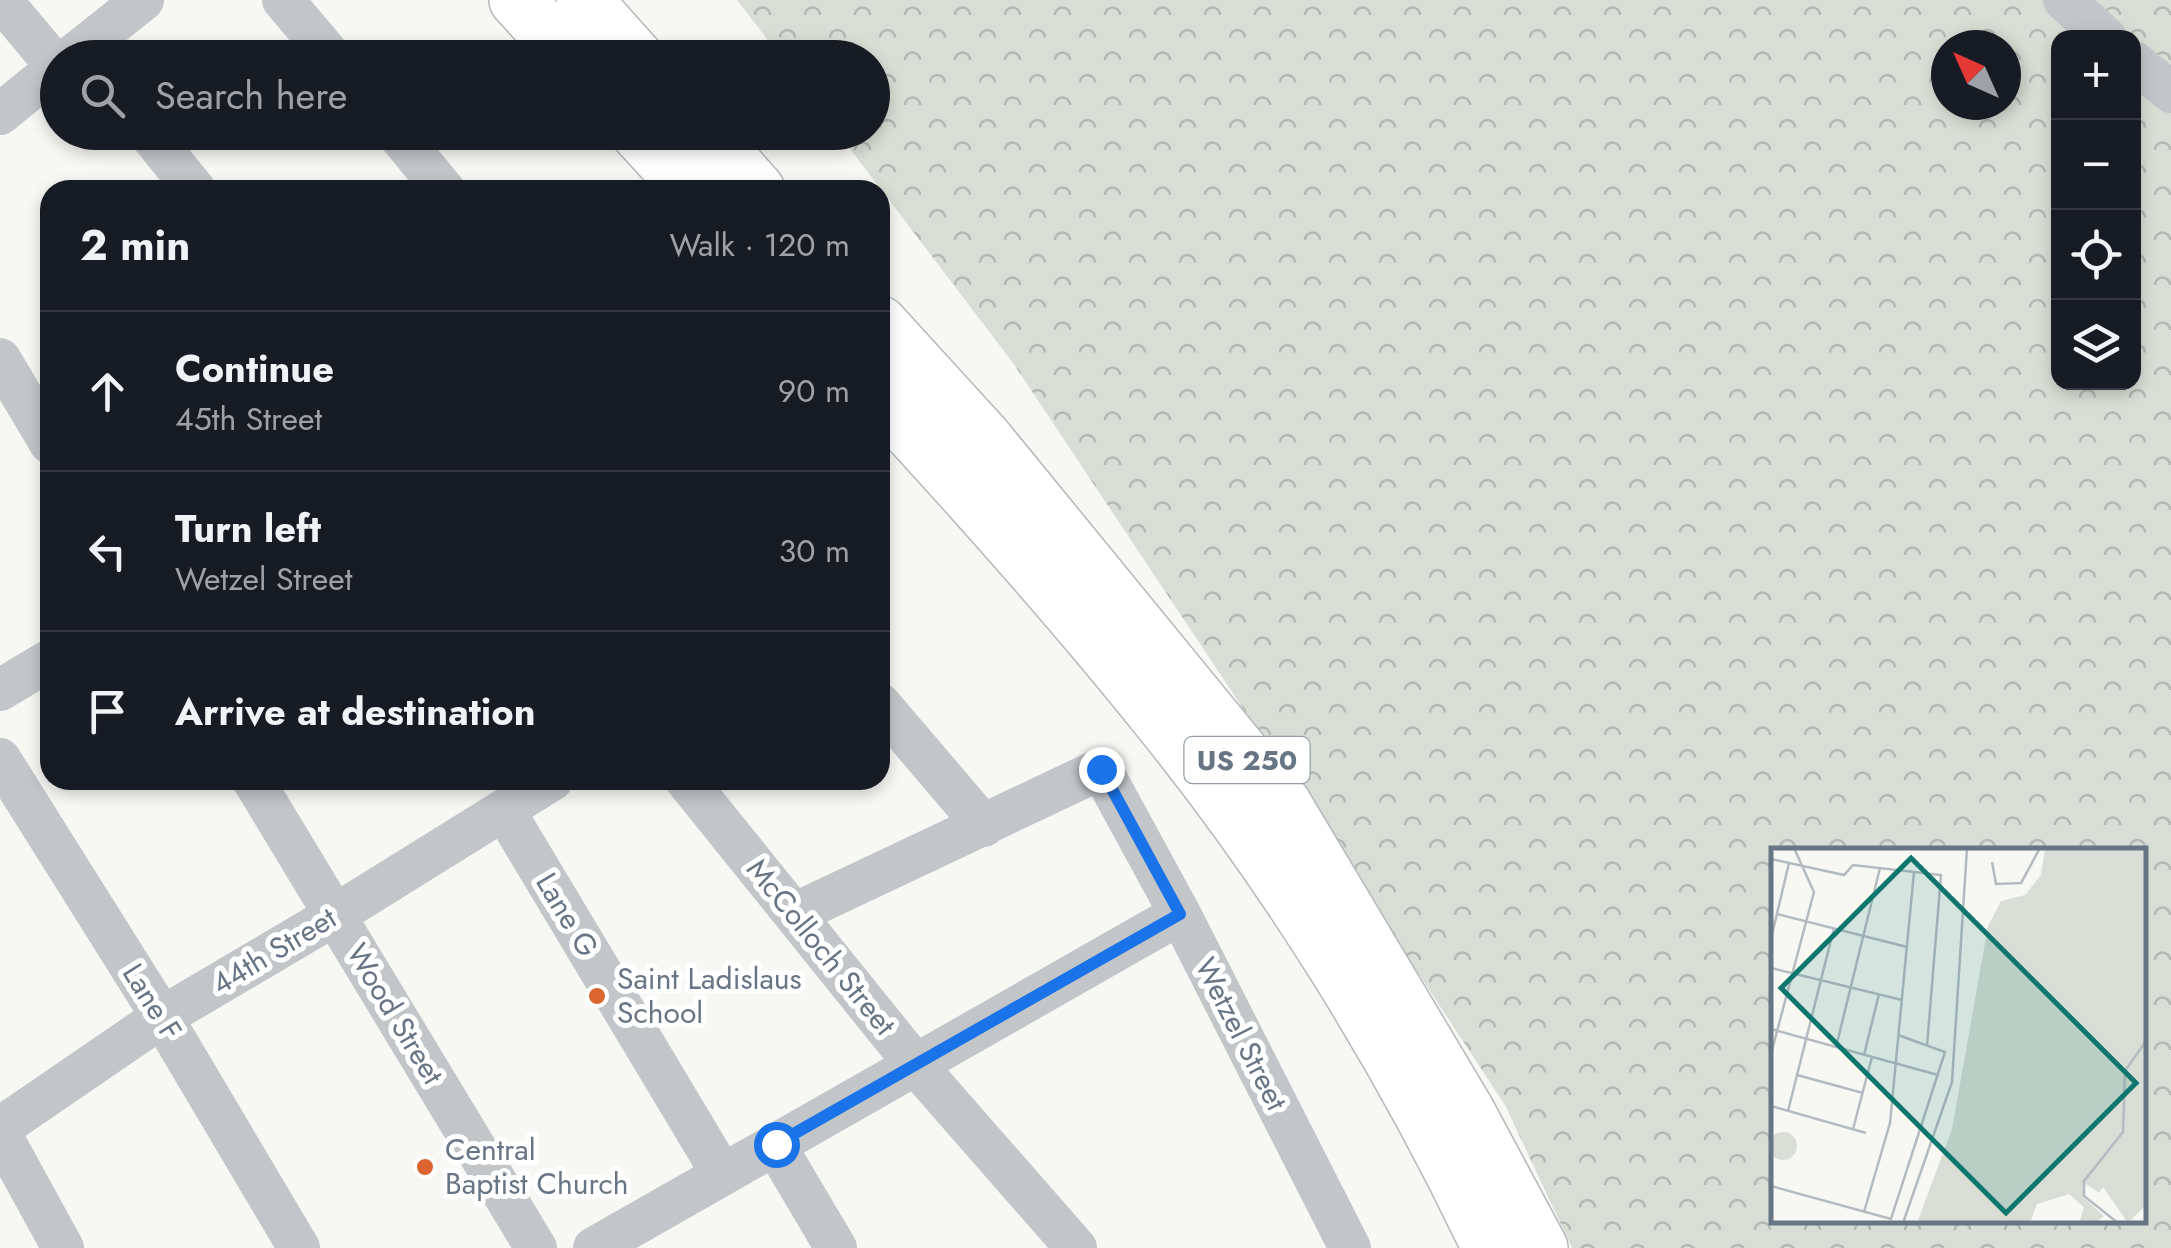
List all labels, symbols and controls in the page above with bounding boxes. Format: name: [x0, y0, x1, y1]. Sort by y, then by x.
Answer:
north arrow: [1931, 30, 2021, 120]
map controls: [2051, 30, 2141, 390]
button: +: [2051, 30, 2141, 120]
search box: [40, 40, 890, 150]
icon: search: [75, 68, 130, 123]
text: Search here: [155, 68, 347, 123]
button: −: [2051, 120, 2141, 210]
button: locate: [2051, 210, 2141, 300]
text: 2 min: [80, 215, 190, 276]
text: Walk · 120 m: [670, 222, 850, 268]
button: layers: [2051, 300, 2141, 390]
text: Continue: [175, 341, 334, 396]
icon: ahead: [80, 364, 135, 419]
text: 90 m: [778, 368, 850, 414]
text: 45th Street: [175, 396, 322, 442]
text: Turn left: [175, 501, 321, 556]
icon: left: [80, 524, 135, 579]
text: 30 m: [779, 528, 850, 574]
text: Wetzel Street: [175, 556, 352, 602]
icon: arrive: [80, 684, 135, 739]
text: Arrive at destination: [175, 684, 536, 739]
road number: US 250: [1184, 737, 1310, 783]
route end: [1079, 747, 1125, 793]
inset map: [1771, 848, 2146, 1223]
street label: McColloch Street: [737, 849, 907, 1045]
street label: Lane G: [525, 865, 609, 965]
street label: 44th Street: [203, 896, 345, 1005]
street label: Wood Street: [336, 935, 455, 1093]
street label: Wetzel Street: [1185, 950, 1299, 1118]
street label: Lane F: [112, 955, 193, 1048]
place label: Saint Ladislaus School: [617, 957, 802, 1034]
marker: Saint Ladislaus School: [586, 985, 608, 1007]
route start: [754, 1122, 800, 1168]
place label: Central Baptist Church: [445, 1128, 629, 1205]
marker: Central Baptist Church: [414, 1156, 436, 1178]

